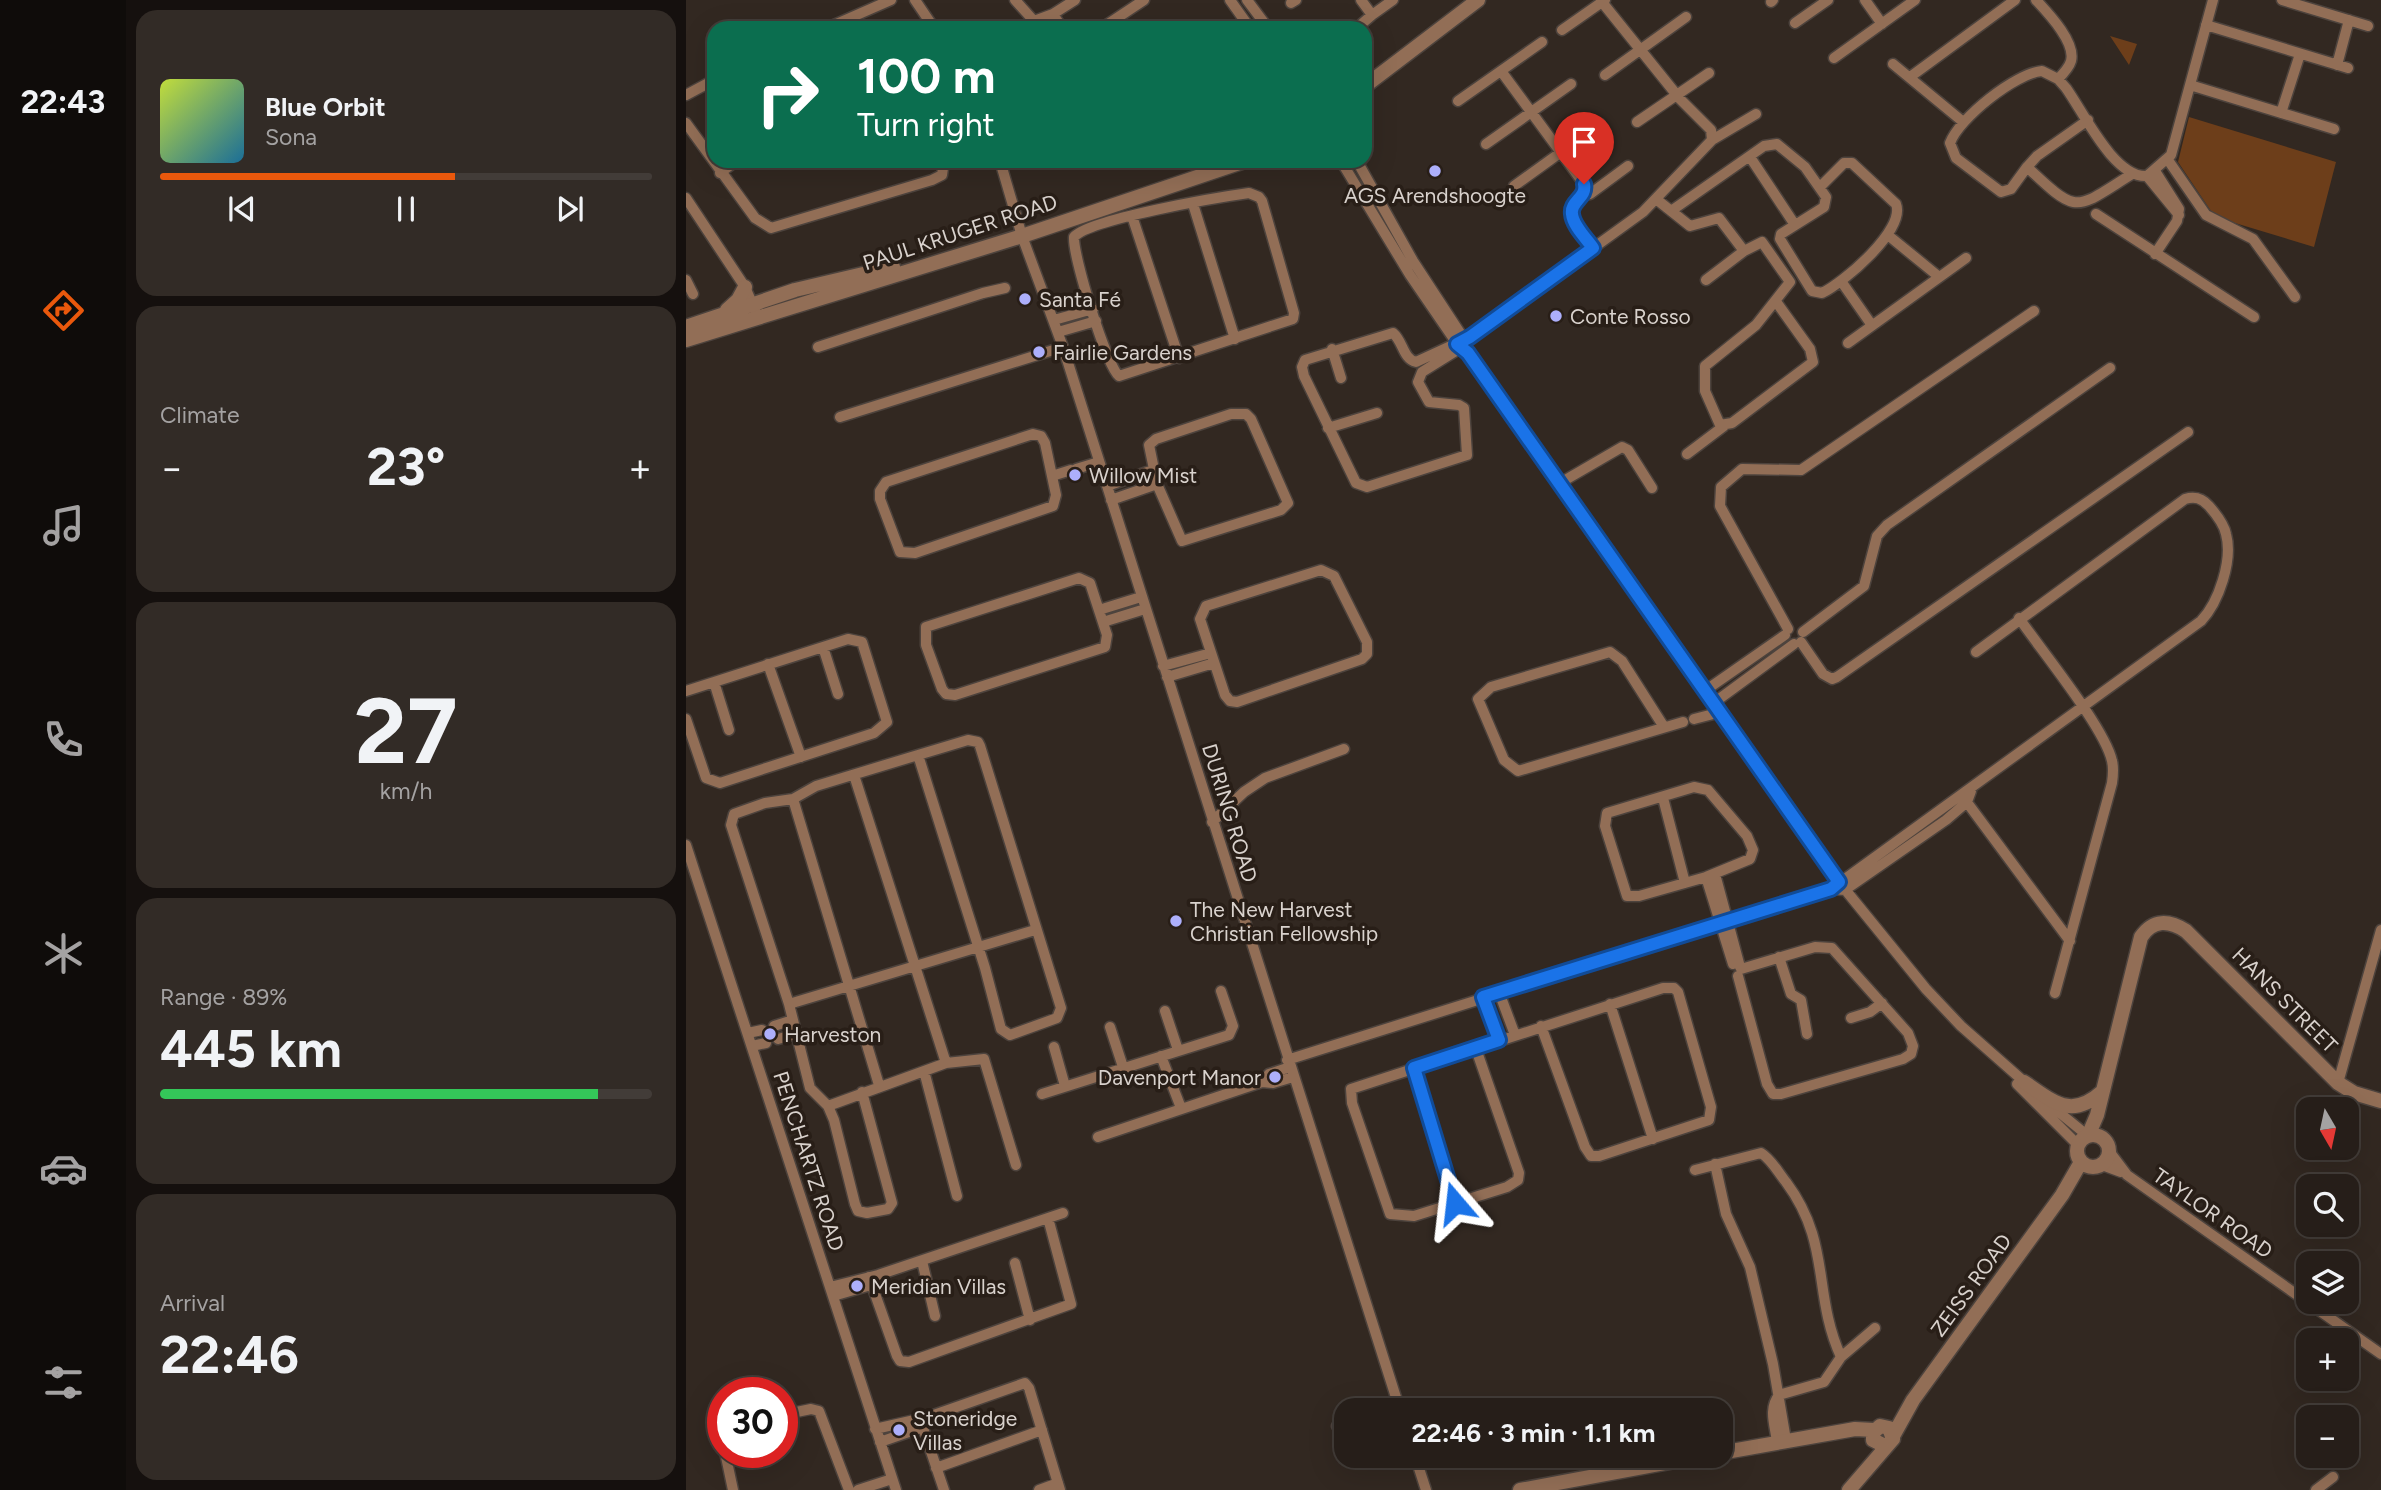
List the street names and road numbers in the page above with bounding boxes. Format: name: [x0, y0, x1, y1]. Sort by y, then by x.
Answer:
street label: PAUL KRUGER ROAD: [860, 189, 1060, 275]
street label: DURING ROAD: [1197, 741, 1263, 885]
street label: HANS STREET: [2227, 942, 2343, 1058]
street label: PENCHARTZ ROAD: [768, 1068, 850, 1254]
street label: TAYLOR ROAD: [2148, 1163, 2278, 1263]
street label: ZEISS ROAD: [1925, 1229, 2017, 1341]

